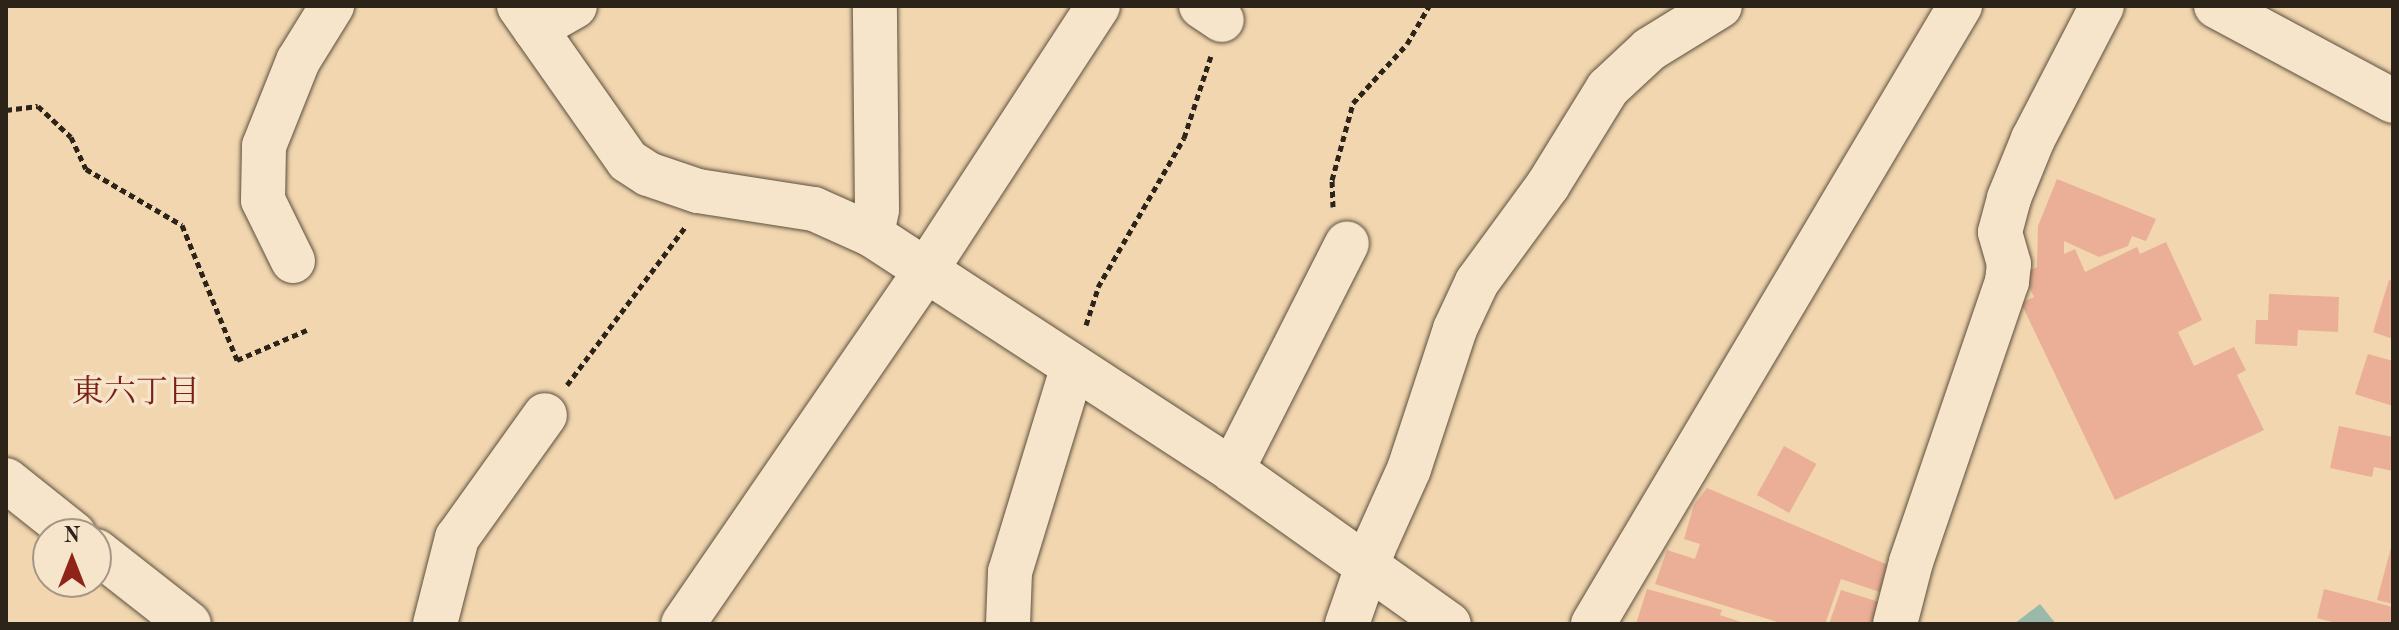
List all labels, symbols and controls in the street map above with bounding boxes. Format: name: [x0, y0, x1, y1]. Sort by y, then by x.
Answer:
district label: 東六丁目: [72, 375, 200, 413]
north arrow: [32, 518, 112, 598]
text: N: [64, 525, 80, 547]

